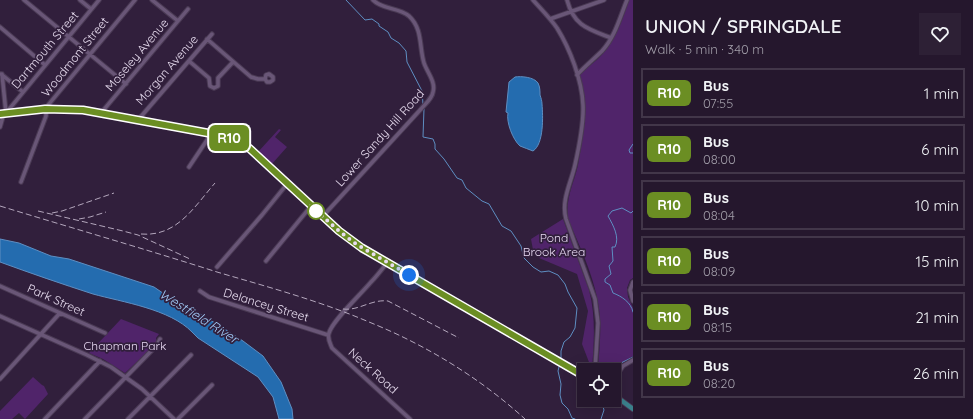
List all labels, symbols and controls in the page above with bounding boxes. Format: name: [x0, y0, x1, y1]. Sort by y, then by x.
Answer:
street label: Dartmouth Street: [8, 8, 81, 91]
button: heart: [919, 13, 961, 55]
street label: Woodmont Street: [38, 14, 111, 100]
text: UNION / SPRINGDALE: [645, 14, 842, 38]
street label: Moseley Avenue: [102, 15, 171, 94]
street label: Morgan Avenue: [132, 32, 201, 108]
text: Walk · 5 min · 340 m: [645, 41, 764, 57]
text: Bus: [703, 76, 729, 95]
text: R10: [657, 84, 681, 102]
text: 1 min: [924, 84, 959, 103]
street label: Lower Sandy Hill Road: [332, 86, 427, 189]
text: 07:55: [703, 95, 733, 111]
line badge: R10: [206, 125, 252, 151]
text: R10: [217, 129, 241, 147]
text: Bus: [703, 132, 729, 151]
text: R10: [657, 140, 681, 158]
text: 6 min: [921, 140, 959, 159]
text: 08:00: [703, 151, 736, 167]
text: Bus: [703, 188, 729, 207]
text: R10: [657, 196, 681, 214]
text: 10 min: [915, 196, 959, 215]
unlabelled marker: [307, 202, 325, 220]
text: 08:04: [703, 207, 735, 223]
park label: Pond Brook Area: [523, 230, 585, 259]
text: Bus: [703, 244, 729, 263]
text: R10: [657, 252, 681, 270]
text: 15 min: [916, 252, 959, 271]
text: 08:09: [703, 263, 735, 279]
your location: [399, 265, 419, 285]
street label: Park Street: [25, 280, 87, 319]
street label: Delancey Street: [222, 284, 311, 325]
water label: Westfield River: [157, 285, 243, 348]
text: Bus: [703, 300, 729, 319]
text: R10: [657, 308, 681, 326]
text: 21 min: [915, 308, 959, 327]
text: 08:15: [703, 319, 732, 335]
park label: Chapman Park: [83, 338, 167, 353]
street label: Neck Road: [346, 345, 401, 397]
text: Bus: [703, 356, 729, 375]
map controls: [577, 363, 621, 407]
button: locate: [577, 363, 621, 407]
text: R10: [657, 364, 681, 382]
text: 26 min: [913, 364, 959, 383]
text: 08:20: [703, 375, 735, 391]

